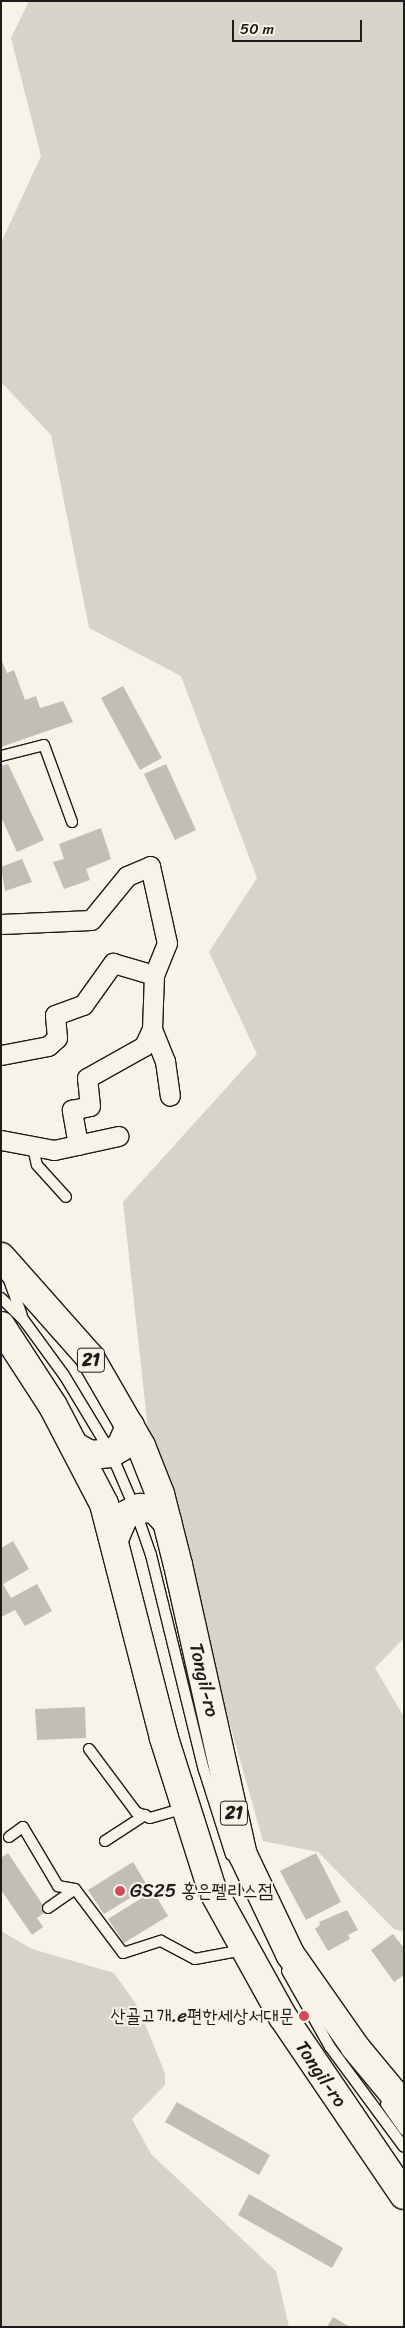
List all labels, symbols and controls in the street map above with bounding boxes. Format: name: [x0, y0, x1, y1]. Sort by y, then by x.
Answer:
scale bar: [235, 10, 365, 42]
text: 50 m: [240, 16, 274, 42]
road number: 21: [76, 1344, 106, 1376]
street label: Tongil-ro: [184, 1641, 224, 1719]
road number: 21: [219, 1798, 249, 1829]
place label: GS25 홍은펠리스점: [130, 1880, 273, 1902]
marker: GS25 홍은펠리스점: [114, 1885, 126, 1897]
place label: 산골고개.e편한세상서대문: [110, 2005, 294, 2027]
marker: 산골고개.e편한세상서대문: [298, 2010, 310, 2022]
street label: Tongil-ro: [291, 2037, 351, 2111]

